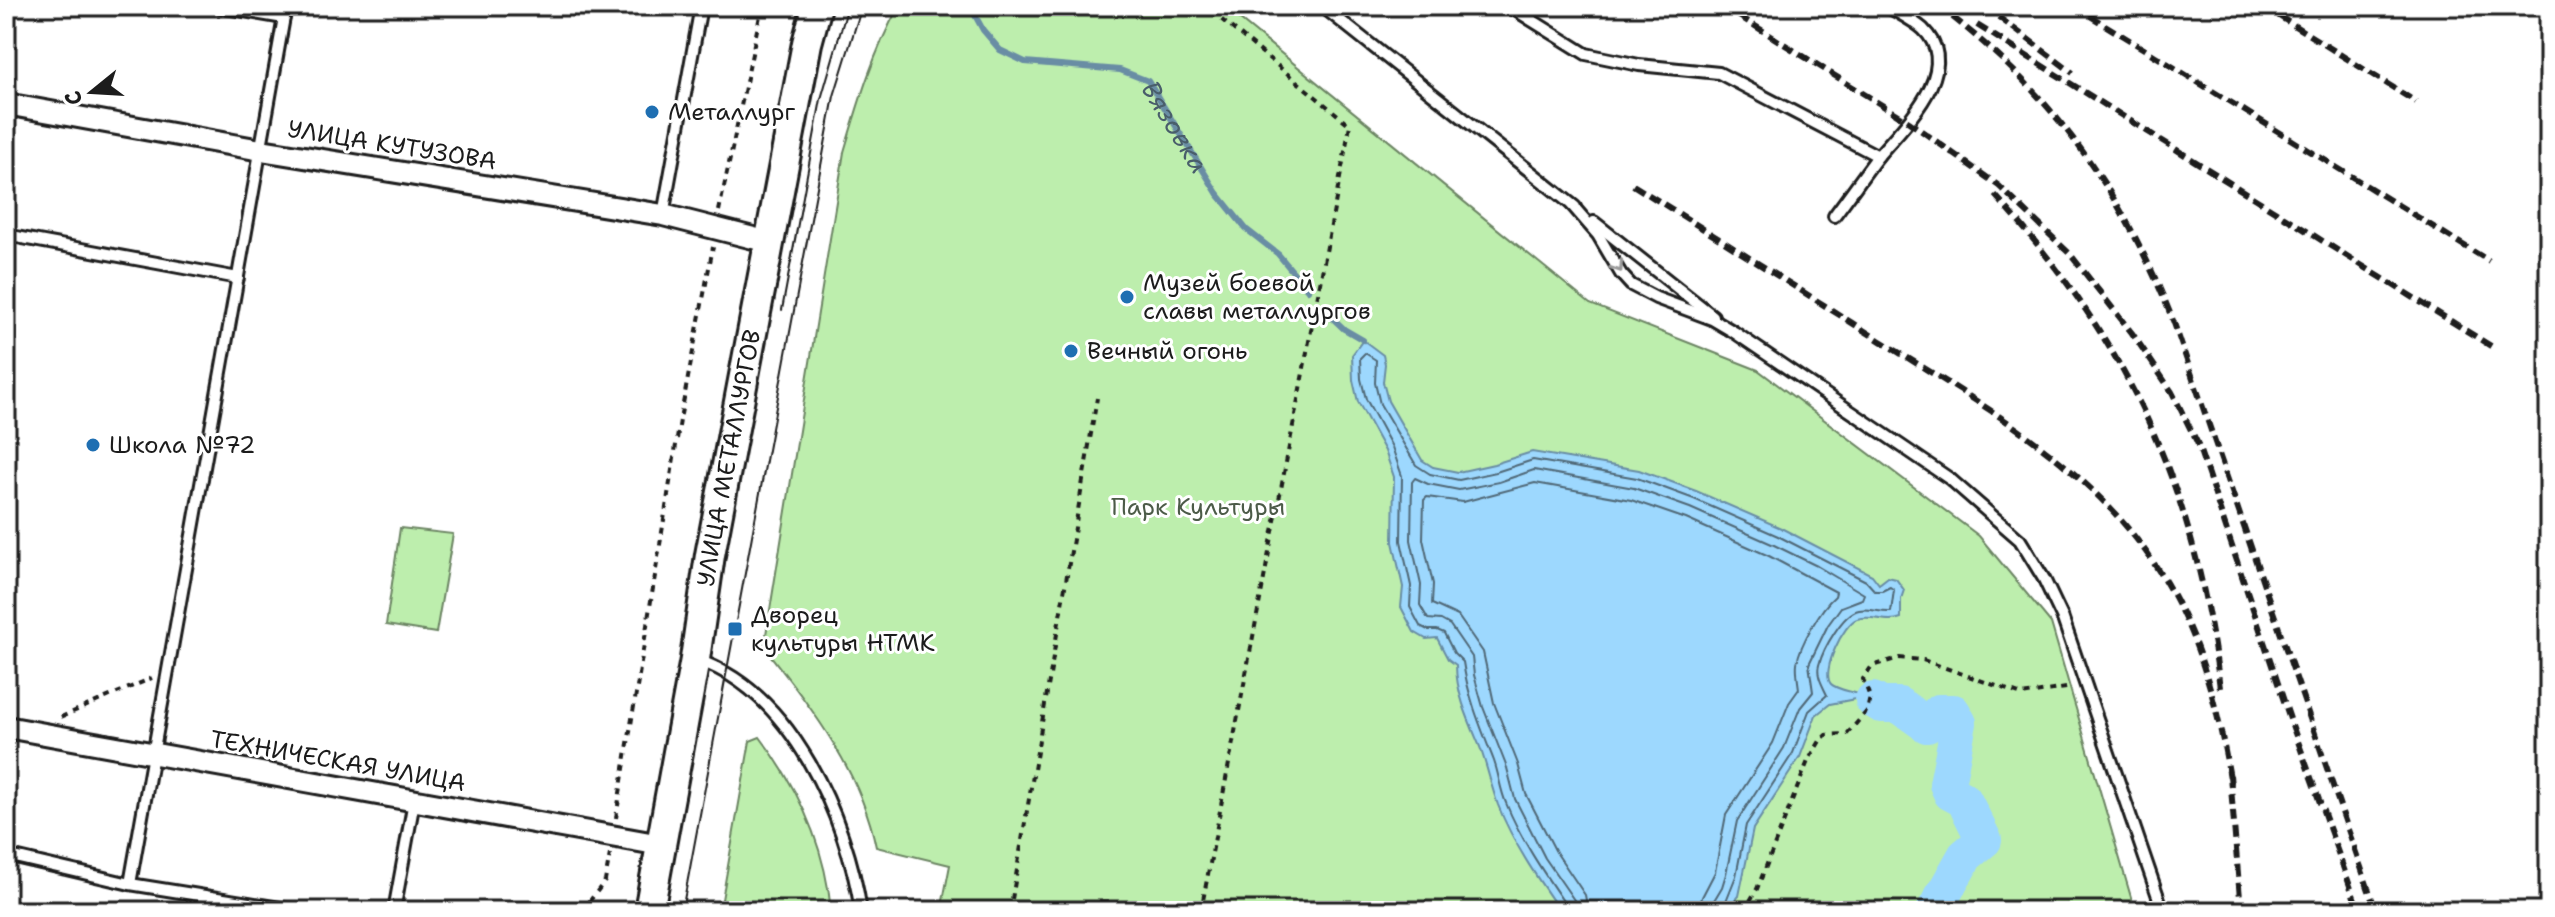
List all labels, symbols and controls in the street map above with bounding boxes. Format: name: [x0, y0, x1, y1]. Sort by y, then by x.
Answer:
north arrow: [52, 52, 132, 132]
water label: Вязовка: [1134, 74, 1218, 179]
text: С: [58, 87, 89, 109]
place label: Металлург: [668, 96, 796, 128]
marker: Металлург: [643, 103, 661, 121]
street label: УЛИЦА КУТУЗОВА: [285, 113, 499, 177]
one-way arrow: [1608, 259, 1623, 273]
place label: Музей боевой славы металлургов: [1143, 267, 1371, 327]
marker: Музей боевой славы металлургов: [1118, 288, 1136, 306]
street label: УЛИЦА МЕТАЛЛУРГОВ: [690, 327, 768, 589]
place label: Вечный огонь: [1087, 335, 1247, 367]
marker: Вечный огонь: [1062, 342, 1080, 360]
place label: Школа №72: [109, 429, 256, 461]
marker: Школа №72: [84, 436, 102, 454]
park label: Парк Культуры: [1111, 491, 1285, 523]
place label: Дворец культуры НТМК: [751, 599, 936, 659]
marker: Дворец культуры НТМК: [726, 620, 744, 638]
street label: ТЕХНИЧЕСКАЯ УЛИЦА: [208, 723, 468, 799]

